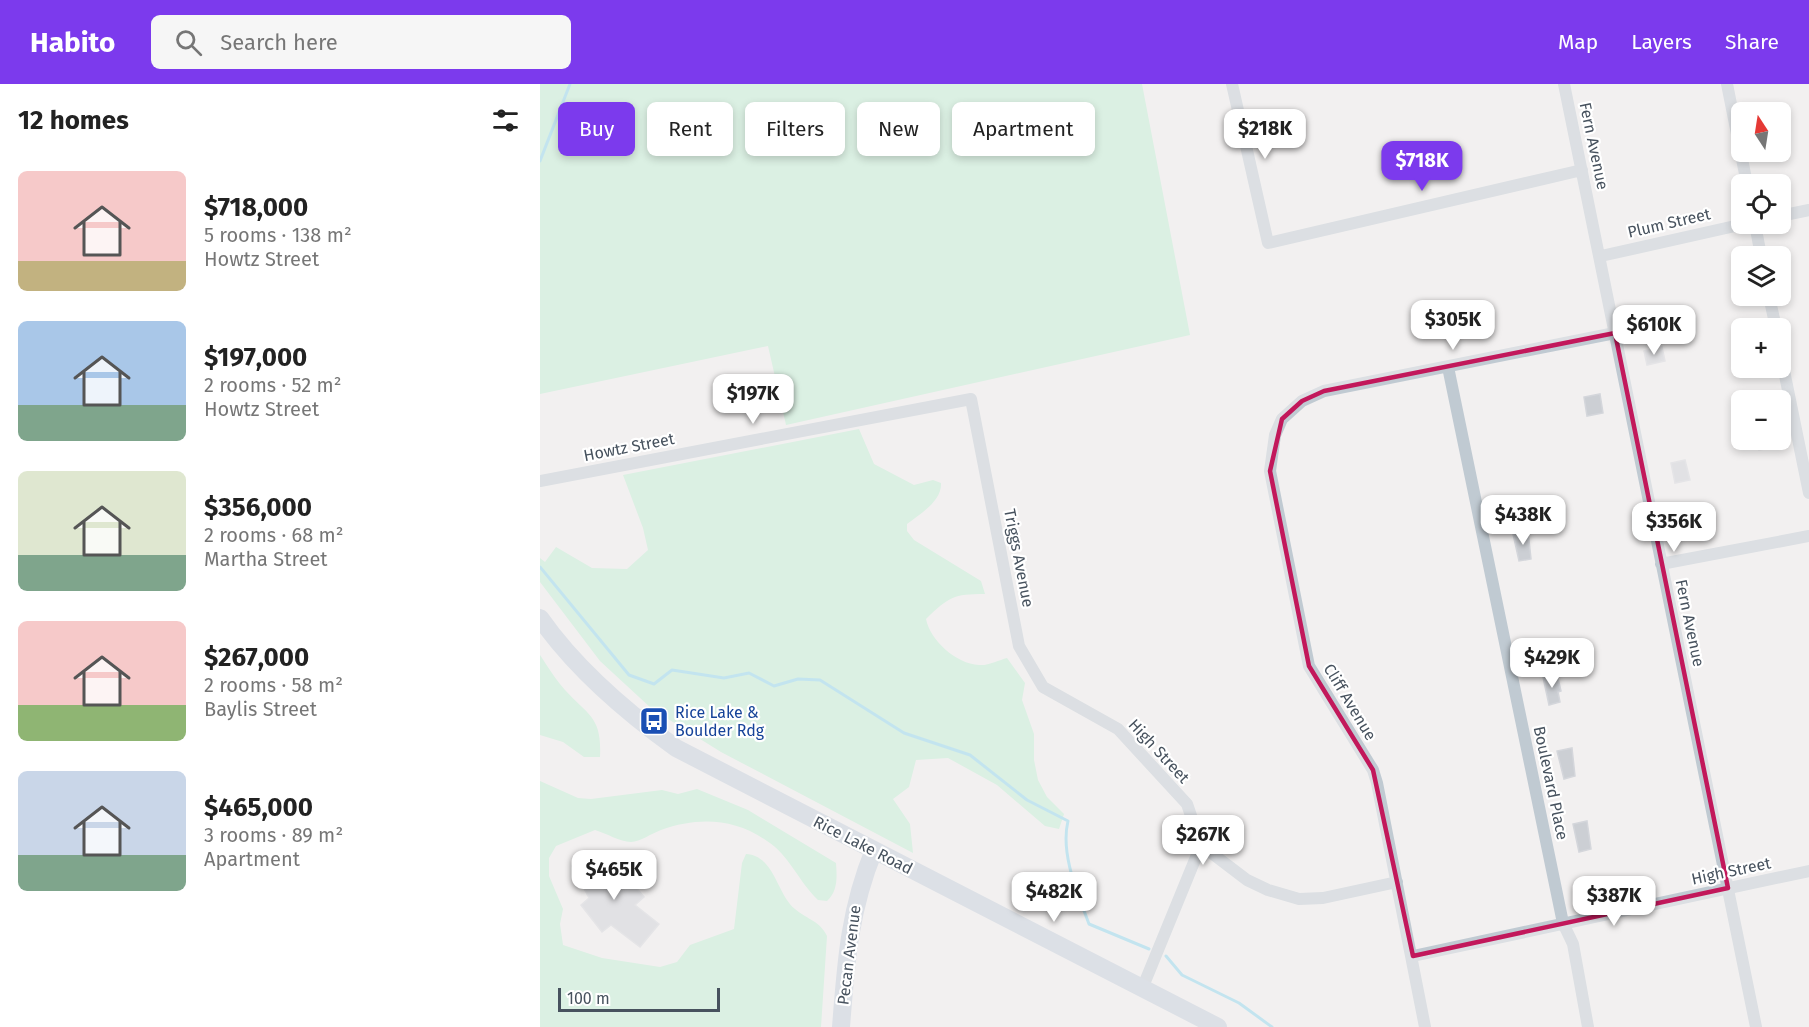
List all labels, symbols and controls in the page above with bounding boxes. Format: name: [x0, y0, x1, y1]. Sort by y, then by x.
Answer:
search box: [151, 15, 571, 69]
text: Habito: [30, 26, 115, 59]
icon: search: [172, 26, 205, 59]
text: Search here: [220, 29, 338, 56]
text: Map: [1558, 29, 1598, 55]
text: Layers: [1631, 29, 1692, 55]
text: Share: [1725, 29, 1779, 55]
street label: Fern Avenue: [1575, 101, 1613, 191]
chip: Buy: [558, 102, 635, 156]
chip: Rent: [647, 102, 733, 156]
chip: Filters: [745, 102, 845, 156]
chip: New: [857, 102, 940, 156]
chip: Apartment: [952, 102, 1095, 156]
north arrow: [1731, 102, 1791, 162]
map controls: [1731, 102, 1791, 450]
icon: filters: [489, 104, 522, 137]
text: 12 homes: [18, 105, 129, 136]
pin: $218K: [1223, 109, 1307, 160]
text: $218K: [1238, 116, 1292, 140]
pin: $718K: [1380, 141, 1464, 192]
text: $718K: [1395, 148, 1449, 172]
button: locate: [1731, 174, 1791, 234]
text: $718,000: [204, 192, 308, 223]
icon: home: [66, 195, 138, 267]
street label: Plum Street: [1626, 204, 1713, 242]
text: 5 rooms · 138 m²: [204, 223, 352, 247]
button: layers: [1731, 246, 1791, 306]
text: Howtz Street: [204, 247, 319, 271]
pin: $305K: [1411, 300, 1495, 351]
pin: $610K: [1612, 305, 1696, 356]
text: $305K: [1425, 307, 1481, 331]
text: $610K: [1627, 312, 1681, 336]
button: +: [1731, 318, 1791, 378]
text: $197,000: [204, 342, 307, 373]
icon: home: [66, 345, 138, 417]
text: 2 rooms · 52 m²: [204, 373, 342, 397]
pin: $197K: [711, 374, 795, 425]
text: $197K: [727, 381, 779, 405]
button: −: [1731, 390, 1791, 450]
text: Howtz Street: [204, 397, 319, 421]
street label: Howtz Street: [582, 429, 676, 465]
text: $356,000: [204, 492, 312, 523]
icon: home: [66, 495, 138, 567]
pin: $438K: [1481, 495, 1565, 546]
text: $438K: [1495, 502, 1551, 526]
pin: $356K: [1632, 502, 1716, 553]
street label: Triggs Avenue: [1000, 507, 1038, 609]
text: $356K: [1646, 509, 1702, 533]
text: 2 rooms · 68 m²: [204, 523, 344, 547]
text: Martha Street: [204, 547, 328, 571]
street label: Fern Avenue: [1671, 578, 1709, 668]
pin: $429K: [1510, 638, 1594, 689]
text: $267,000: [204, 642, 309, 673]
icon: home: [66, 645, 138, 717]
text: $429K: [1524, 645, 1580, 669]
street label: Cliff Avenue: [1320, 660, 1380, 744]
text: 2 rooms · 58 m²: [204, 673, 343, 697]
text: Baylis Street: [204, 697, 317, 721]
place label: Rice Lake & Boulder Rdg: [675, 703, 765, 740]
bus stop icon: Rice Lake & Boulder Rdg: [638, 705, 670, 737]
street label: High Street: [1125, 715, 1194, 787]
street label: Boulevard Place: [1530, 724, 1572, 842]
text: $465,000: [204, 792, 313, 823]
icon: home: [66, 795, 138, 867]
street label: Rice Lake Road: [810, 812, 916, 878]
pin: $267K: [1161, 815, 1245, 866]
text: $267K: [1176, 822, 1230, 846]
text: 3 rooms · 89 m²: [204, 823, 343, 847]
text: Apartment: [204, 847, 300, 871]
pin: $465K: [572, 850, 656, 901]
street label: High Street: [1690, 853, 1773, 889]
text: $465K: [586, 857, 642, 881]
pin: $482K: [1012, 872, 1096, 923]
pin: $387K: [1572, 876, 1656, 927]
text: $482K: [1026, 879, 1082, 903]
text: $387K: [1587, 883, 1641, 907]
street label: Pecan Avenue: [833, 904, 865, 1006]
scale bar: [558, 985, 720, 1012]
text: 100 m: [567, 989, 610, 1008]

